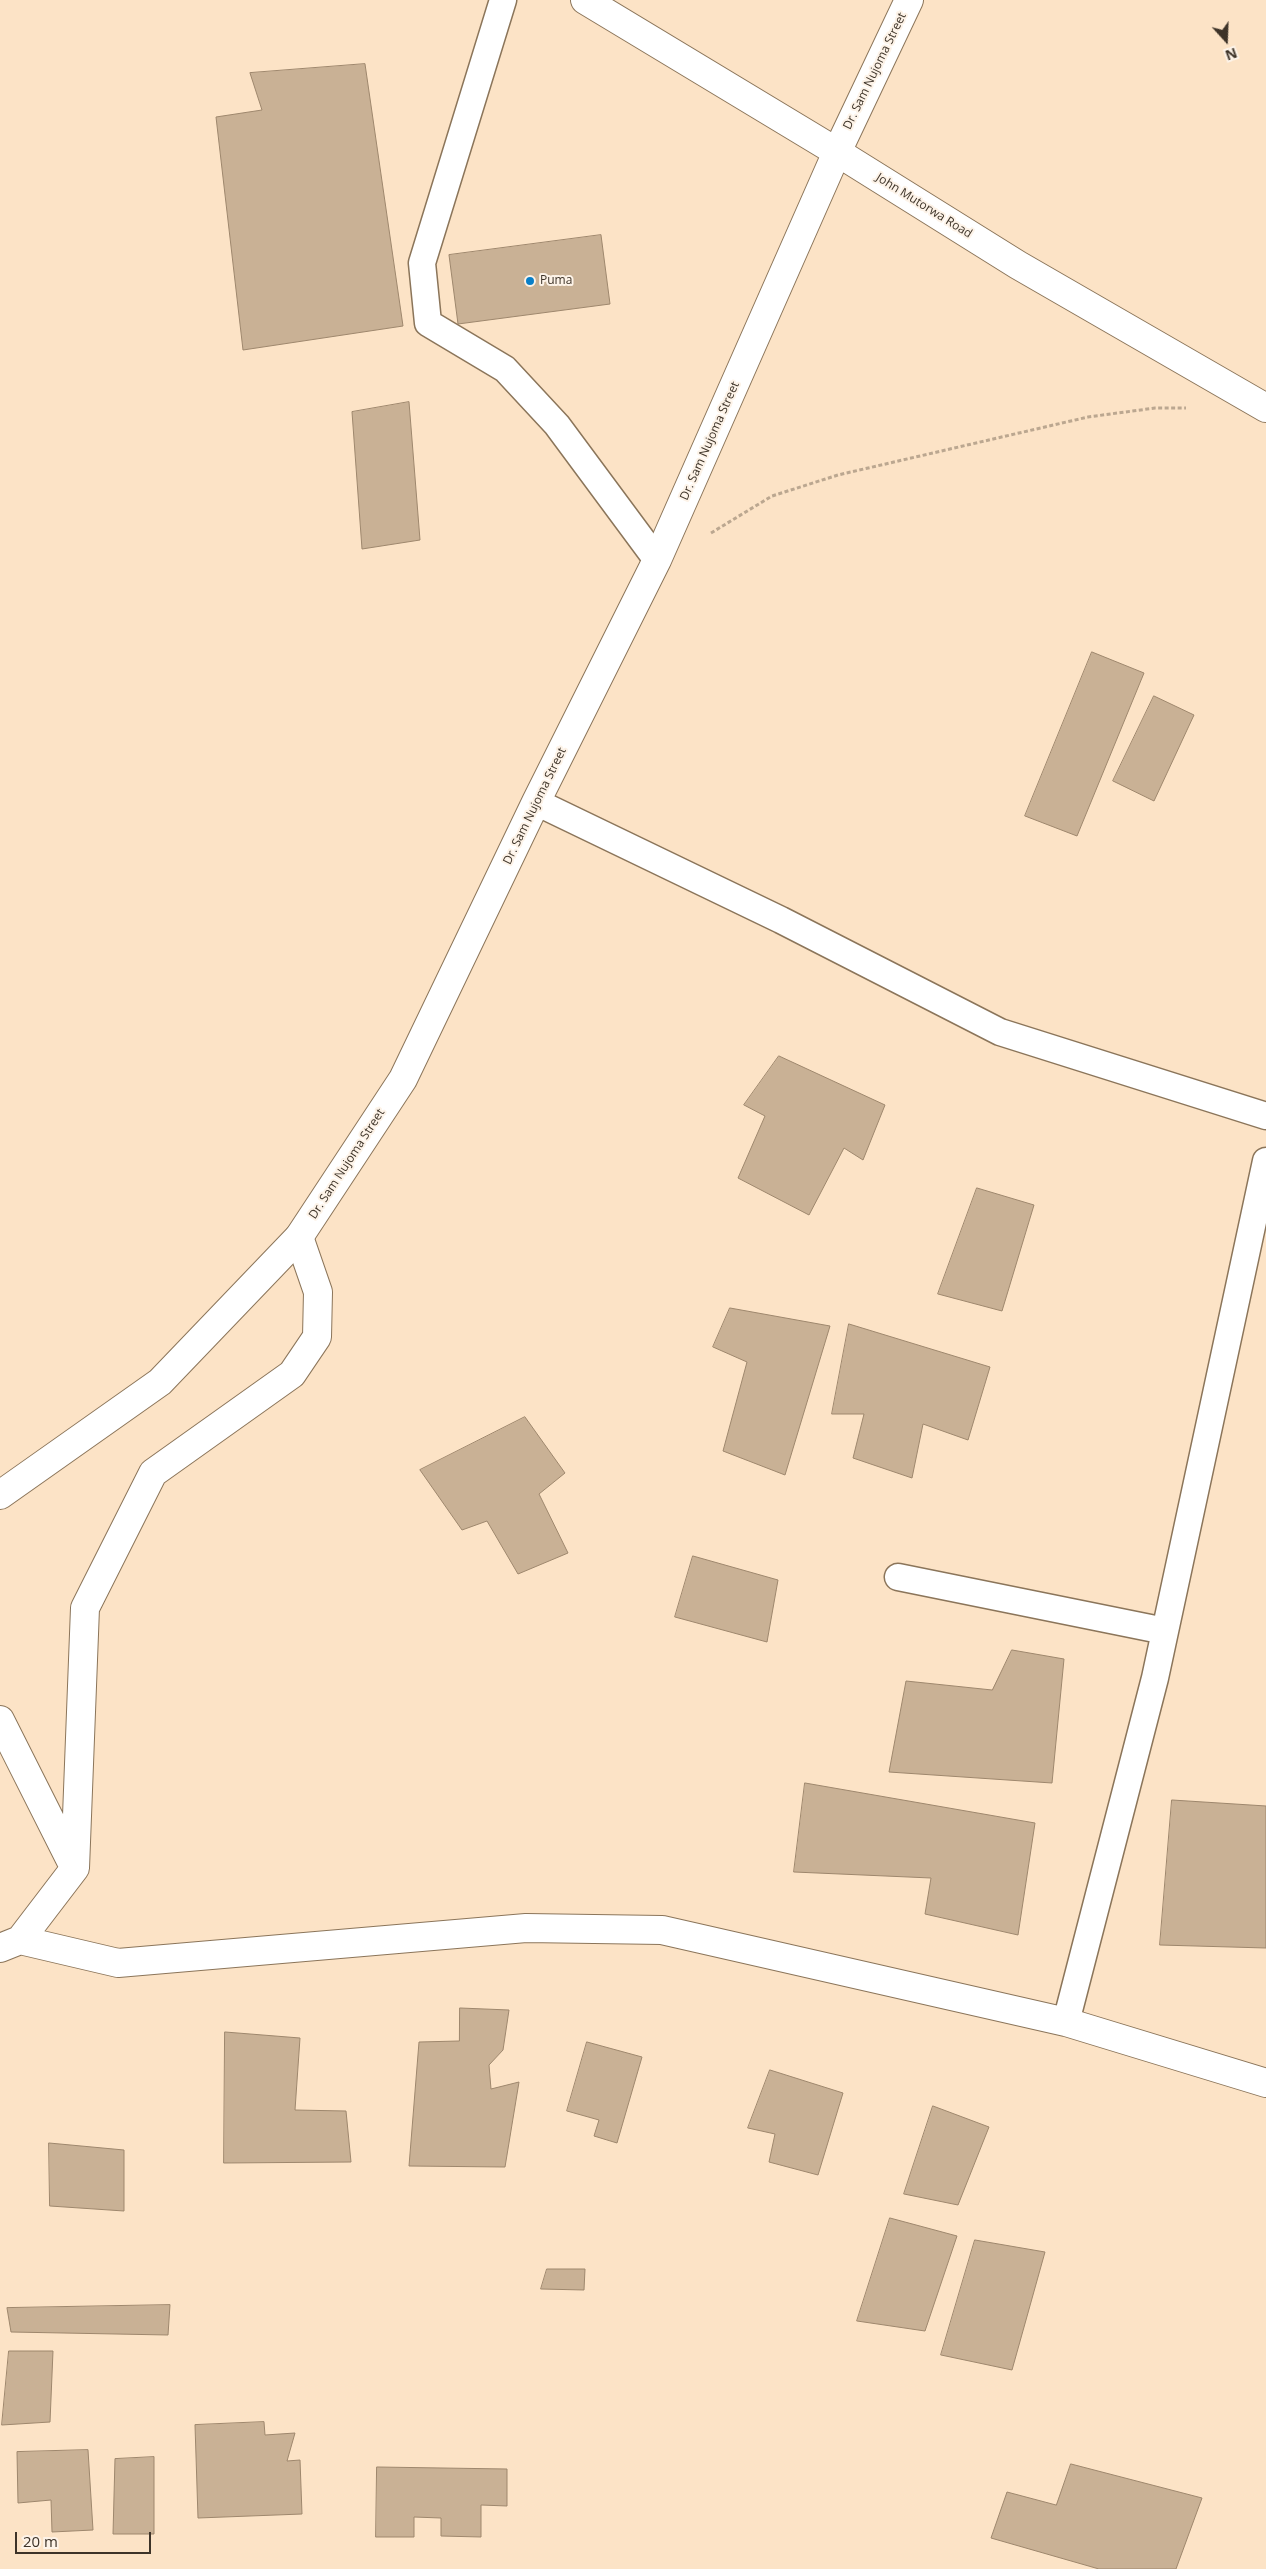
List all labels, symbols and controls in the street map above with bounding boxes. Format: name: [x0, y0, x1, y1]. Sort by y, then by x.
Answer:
street label: Dr. Sam Nujoma Street: [840, 10, 910, 132]
north arrow: [1201, 15, 1251, 65]
text: N: [1223, 44, 1240, 65]
street label: John Mutorwa Road: [873, 171, 975, 241]
place label: Puma: [540, 274, 572, 288]
marker: Puma: [524, 275, 536, 287]
street label: Dr. Sam Nujoma Street: [677, 379, 743, 503]
street label: Dr. Sam Nujoma Street: [500, 745, 570, 867]
street label: Dr. Sam Nujoma Street: [306, 1106, 388, 1222]
scale bar: [18, 2522, 154, 2554]
text: 20 m: [23, 2531, 58, 2551]

